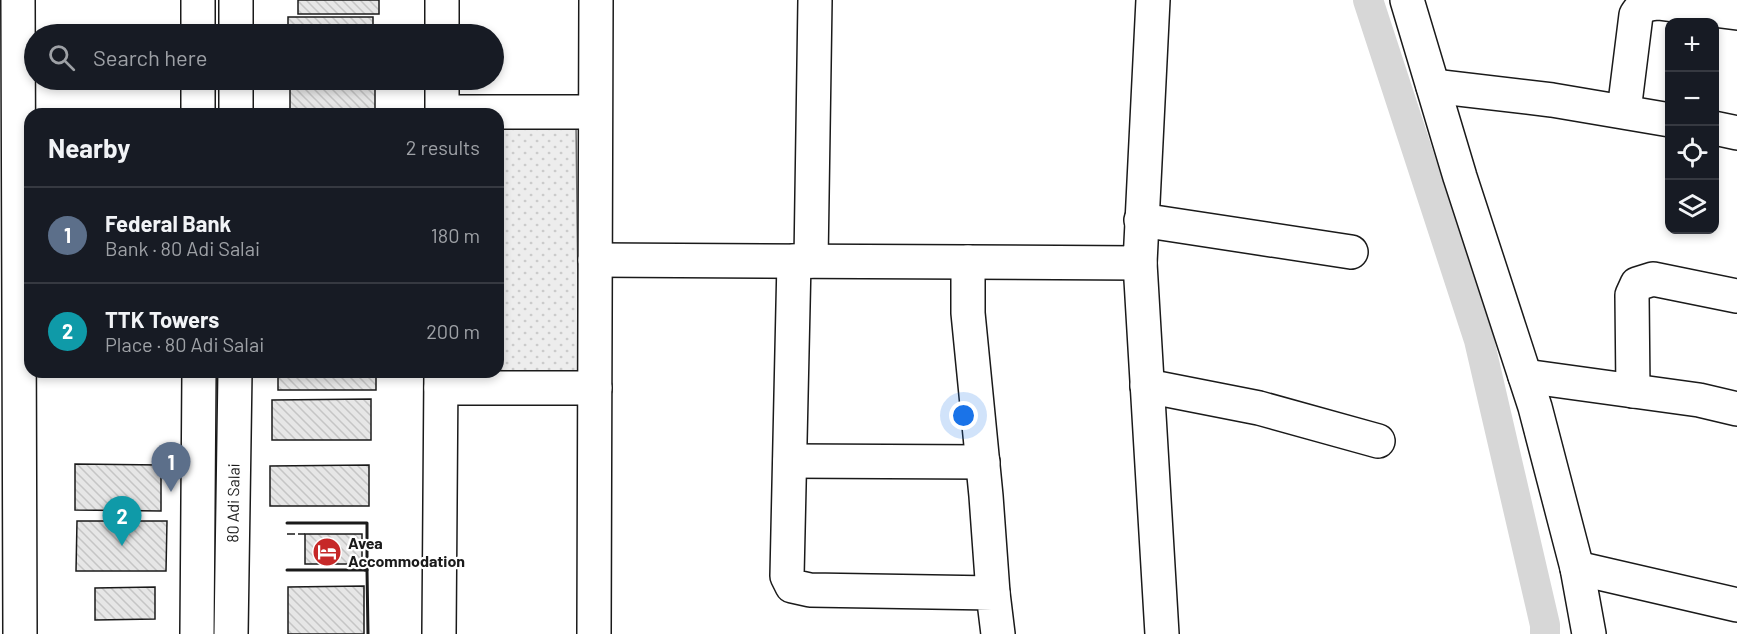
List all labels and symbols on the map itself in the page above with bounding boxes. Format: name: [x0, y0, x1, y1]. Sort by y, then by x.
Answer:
your location: [949, 401, 978, 430]
pin: 1: [152, 442, 190, 492]
street label: 80 Adi Salai: [222, 463, 243, 543]
pin: 2: [102, 496, 142, 546]
place label: Avea Accommodation: [348, 533, 465, 570]
hotel icon: Avea Accommodation: [311, 536, 343, 568]

